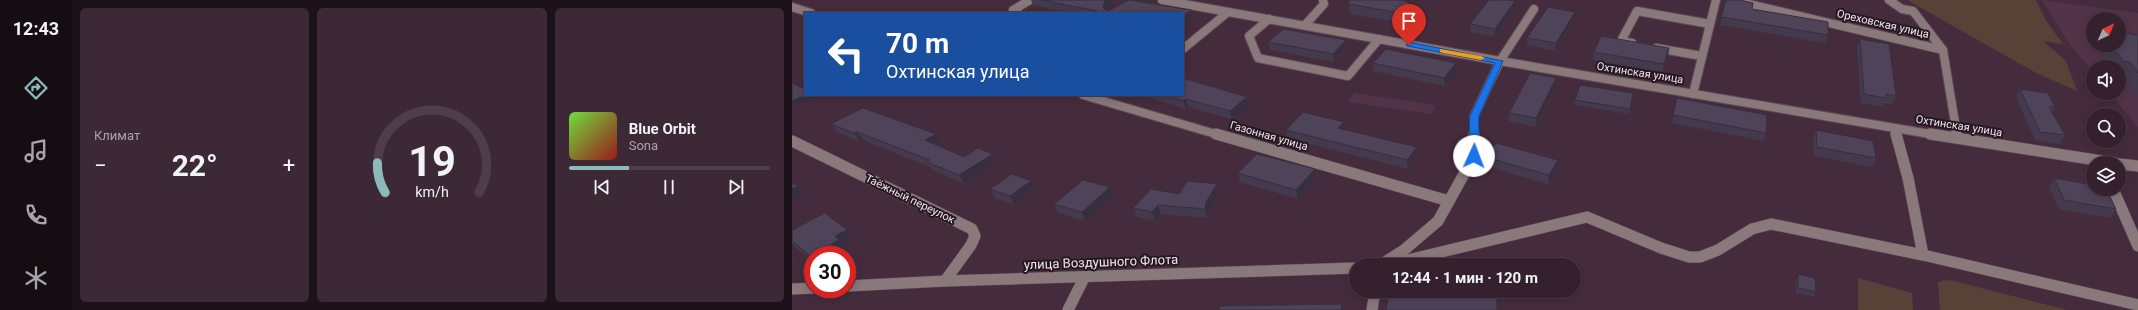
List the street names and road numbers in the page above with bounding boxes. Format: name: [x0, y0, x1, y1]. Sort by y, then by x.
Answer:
street label: Ореховская улица: [1836, 7, 1930, 41]
street label: Охтинская улица: [1596, 60, 1684, 86]
street label: Охтинская улица: [1915, 113, 2003, 139]
street label: Газонная улица: [1229, 119, 1309, 153]
street label: Таёжный переулок: [863, 172, 957, 226]
street label: улица Воздушного Флота: [1024, 252, 1178, 272]

